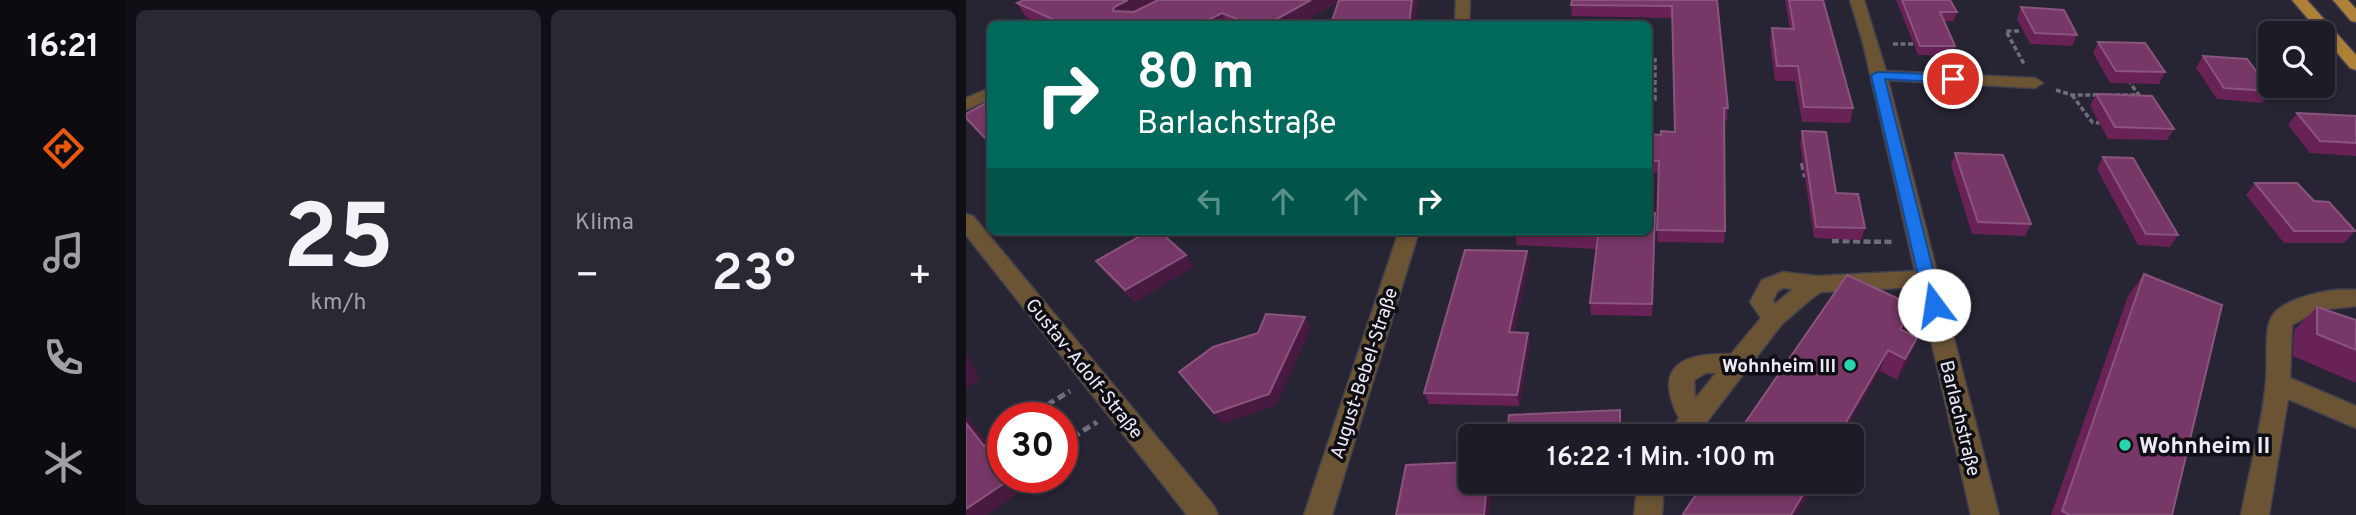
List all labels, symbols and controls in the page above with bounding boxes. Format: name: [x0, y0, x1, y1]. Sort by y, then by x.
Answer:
map controls: [2258, 21, 2335, 98]
button: search: [2258, 21, 2335, 98]
text: 16:21: [27, 28, 99, 68]
text: 80 m: [1137, 44, 1254, 106]
icon: right: [1022, 49, 1113, 140]
pin: [1923, 49, 1983, 109]
icon: arrive: [1934, 60, 1972, 98]
text: Barlachstraße: [1137, 105, 1337, 145]
icon: directions: [39, 124, 88, 173]
icon: left: [1191, 182, 1229, 220]
icon: ahead: [1264, 182, 1302, 220]
icon: ahead: [1337, 182, 1375, 220]
icon: right: [1410, 182, 1448, 220]
text: 25: [283, 186, 394, 301]
text: Klima: [575, 209, 634, 238]
icon: music: [39, 228, 88, 277]
text: 23°: [711, 243, 796, 309]
text: −: [575, 253, 600, 302]
text: +: [907, 253, 932, 302]
position arrow: [1897, 268, 1971, 342]
street label: August-Bebel-Straße: [1326, 285, 1404, 462]
text: km/h: [311, 289, 366, 318]
street label: Gustav-Adolf-Straße: [1019, 294, 1148, 445]
icon: phone: [39, 333, 88, 382]
place label: Wohnheim III: [1722, 355, 1836, 379]
marker: Wohnheim III: [1842, 357, 1858, 373]
street label: Barlachstraße: [1933, 358, 1985, 479]
speed limit sign: 30: [987, 402, 1078, 493]
place label: Wohnheim II: [2139, 433, 2270, 462]
marker: Wohnheim II: [2117, 437, 2133, 453]
icon: climate: [39, 438, 88, 487]
text: 16:22 · 1 Min. · 100 m: [1547, 442, 1775, 475]

